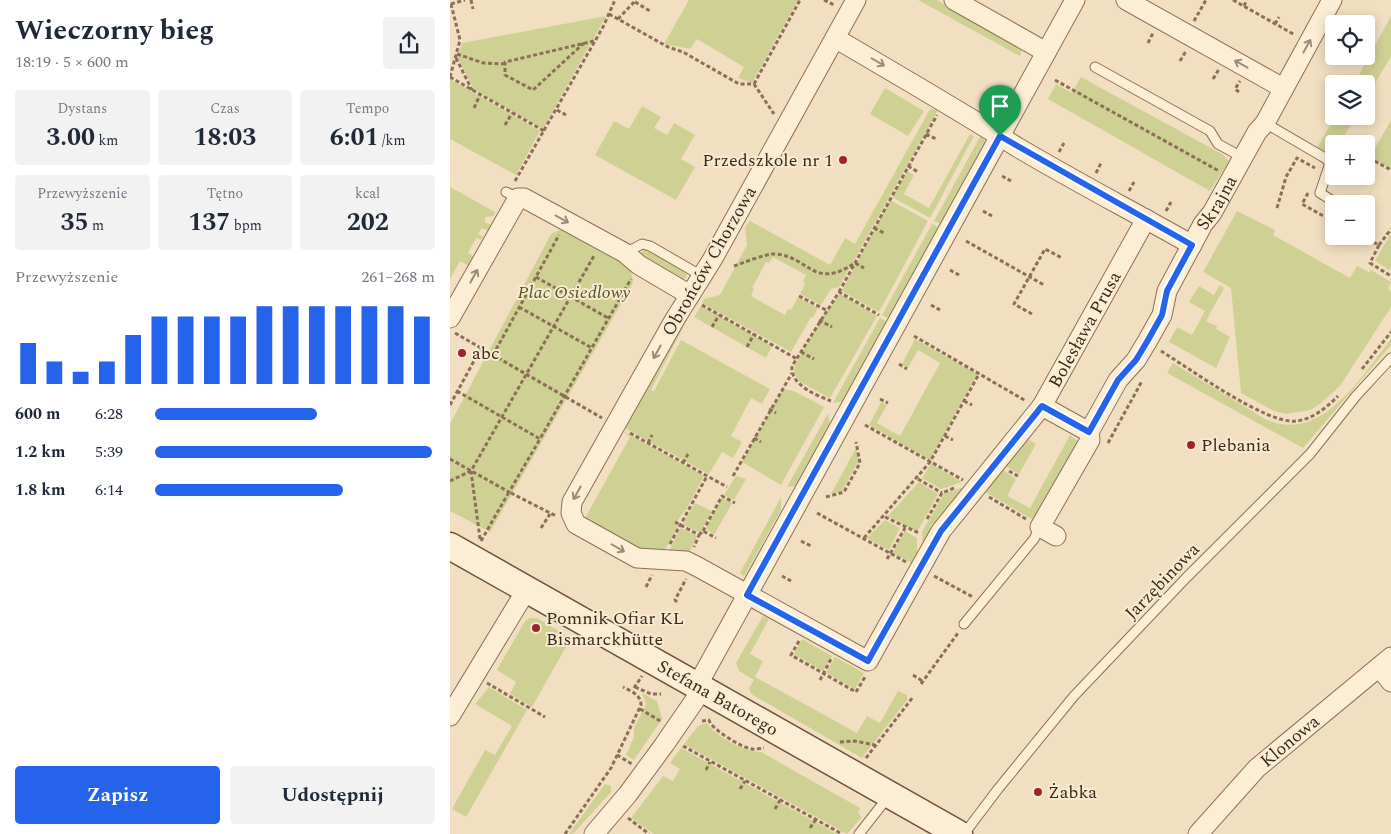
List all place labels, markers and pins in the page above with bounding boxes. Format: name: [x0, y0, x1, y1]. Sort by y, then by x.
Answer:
pin: [979, 85, 1021, 136]
place label: Przedszkole nr 1: [702, 147, 833, 174]
marker: Przedszkole nr 1: [837, 154, 849, 166]
place label: abc: [472, 340, 500, 367]
marker: abc: [456, 347, 468, 359]
place label: Plebania: [1201, 432, 1270, 459]
marker: Plebania: [1185, 439, 1197, 451]
place label: Pomnik Ofiar KL Bismarckhütte: [546, 605, 684, 653]
marker: Pomnik Ofiar KL Bismarckhütte: [530, 622, 542, 634]
place label: Żabka: [1048, 779, 1097, 806]
marker: Żabka: [1032, 786, 1044, 798]

